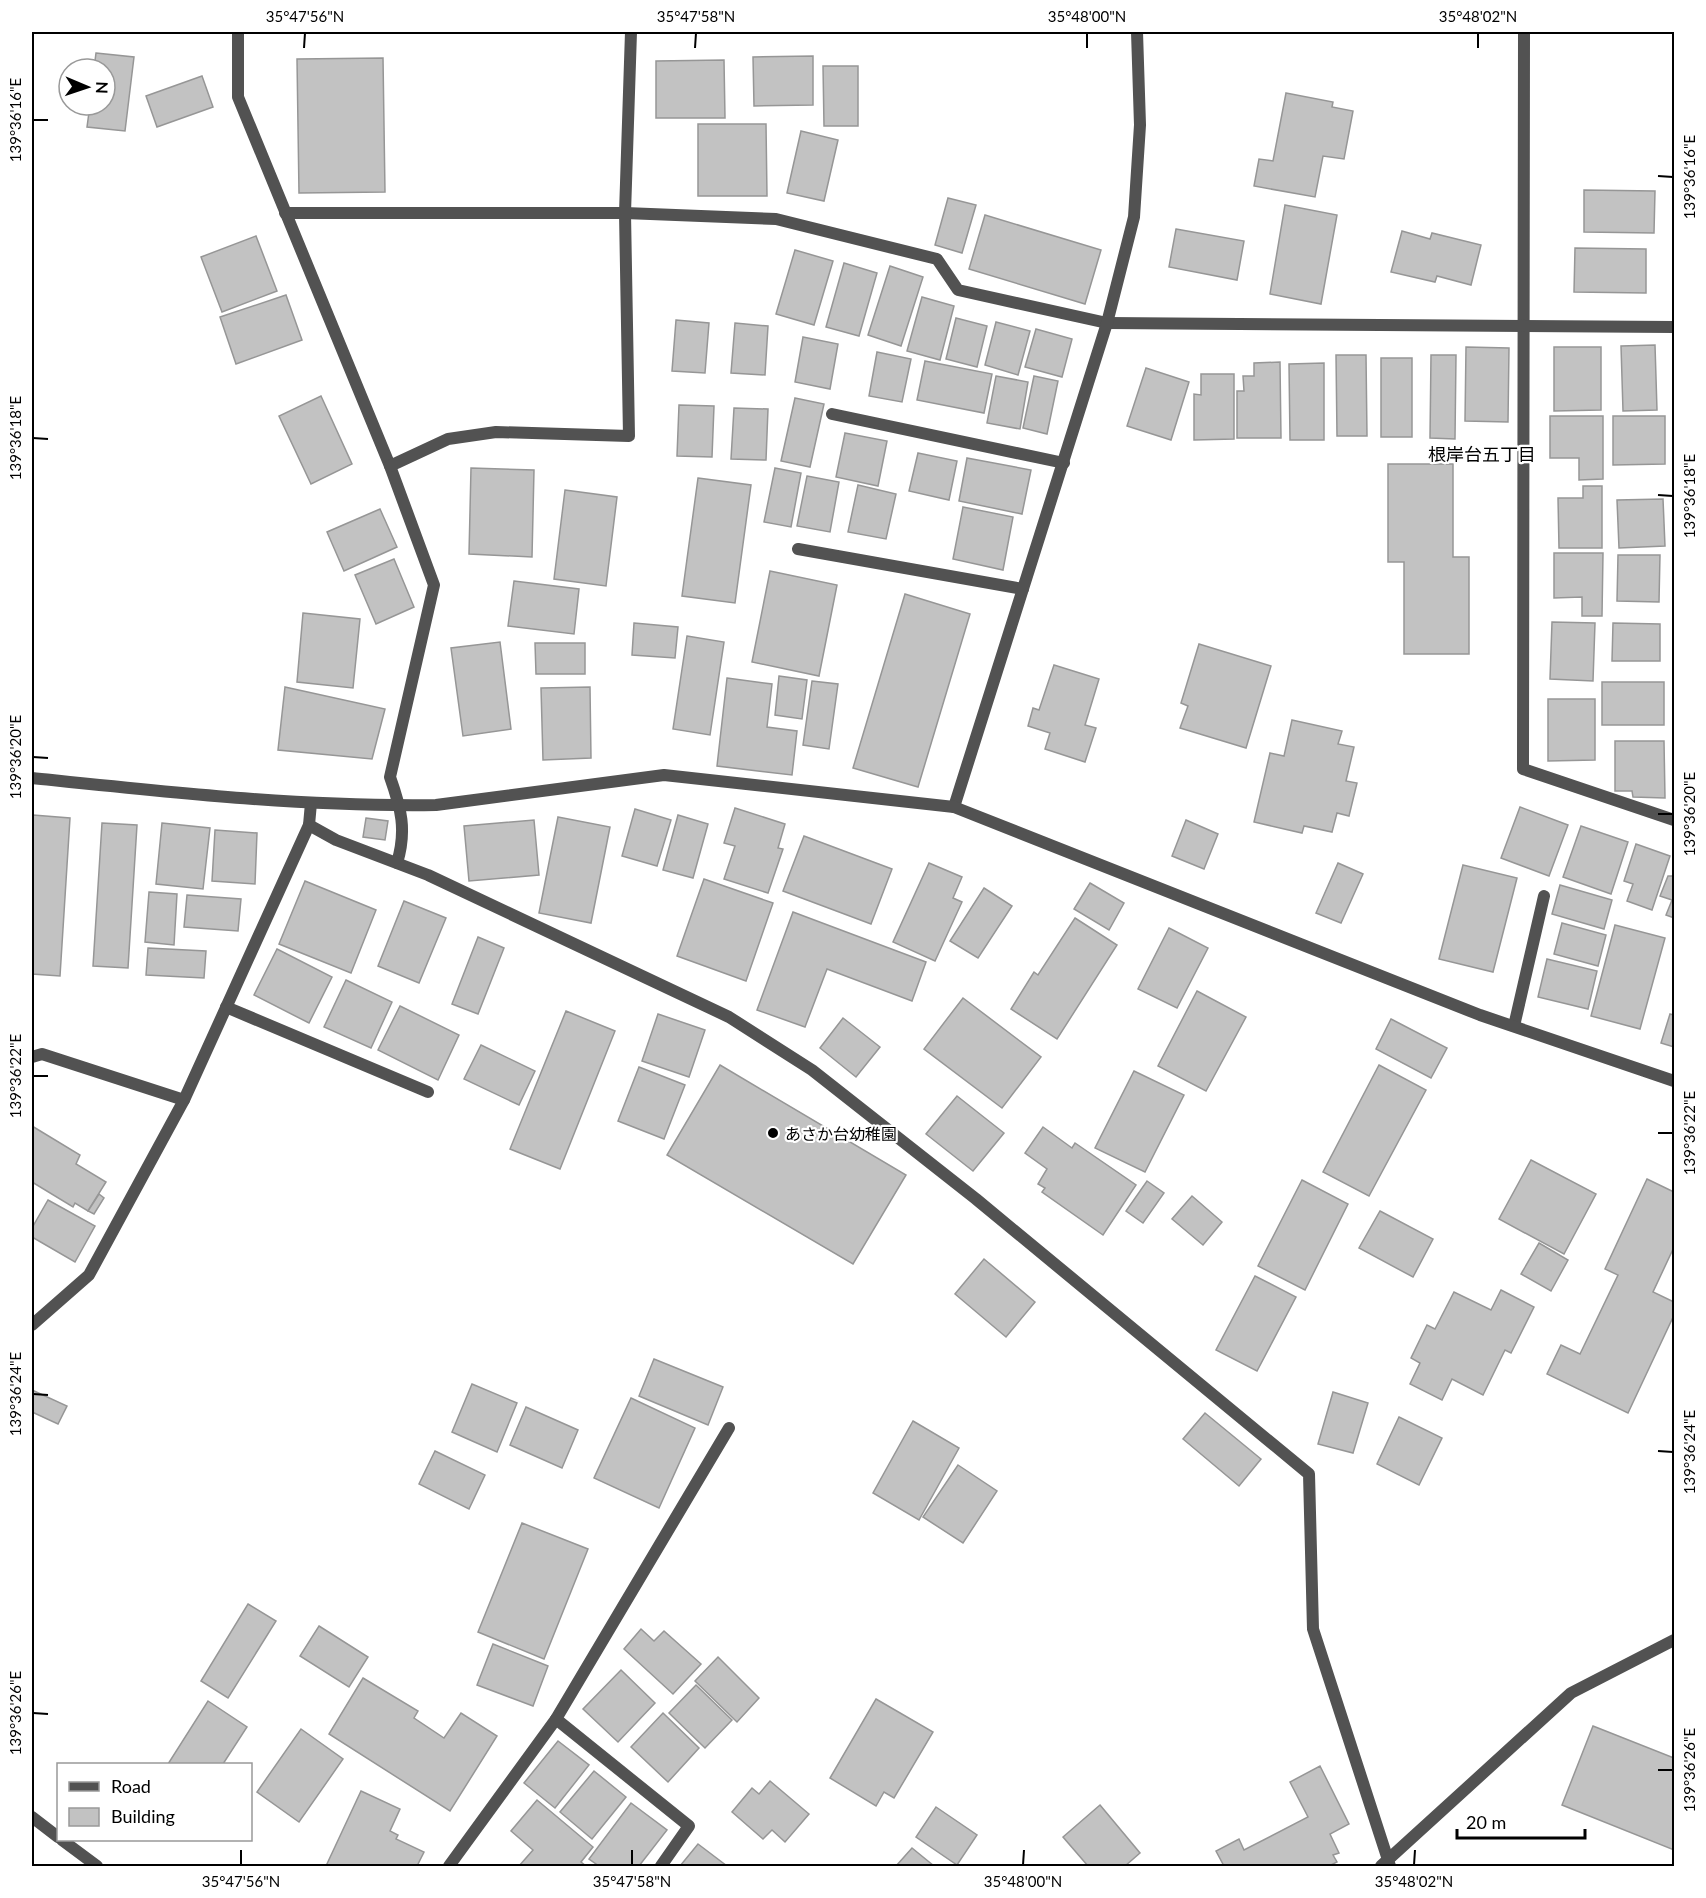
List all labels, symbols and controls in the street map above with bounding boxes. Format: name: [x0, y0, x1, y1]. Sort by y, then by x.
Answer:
text: 35°47'56"N: [266, 7, 344, 25]
text: 35°47'58"N: [657, 7, 735, 25]
text: 35°48'00"N: [1048, 7, 1126, 25]
text: 35°48'02"N: [1439, 7, 1517, 25]
north arrow: [57, 57, 117, 117]
text: 139°36'16"E: [6, 78, 24, 162]
text: N: [93, 81, 112, 94]
text: 139°36'16"E: [1680, 135, 1698, 219]
text: 139°36'18"E: [6, 396, 24, 480]
district label: 根岸台五丁目: [1428, 443, 1536, 465]
text: 139°36'18"E: [1680, 454, 1698, 538]
text: 139°36'20"E: [6, 715, 24, 799]
text: 139°36'20"E: [1680, 772, 1698, 856]
text: 139°36'22"E: [6, 1034, 24, 1118]
text: 139°36'22"E: [1680, 1091, 1698, 1175]
place label: あさか台幼稚園: [785, 1124, 897, 1143]
marker: あさか台幼稚園: [766, 1126, 780, 1140]
text: 139°36'24"E: [6, 1352, 24, 1436]
text: 139°36'24"E: [1680, 1410, 1698, 1494]
text: 139°36'26"E: [6, 1671, 24, 1755]
text: 139°36'26"E: [1680, 1728, 1698, 1812]
legend: [57, 1763, 252, 1841]
text: Road: [111, 1775, 151, 1797]
scale bar: [1457, 1802, 1584, 1840]
text: Building: [111, 1805, 175, 1827]
text: 20 m: [1466, 1811, 1506, 1833]
text: 35°47'56"N: [202, 1872, 280, 1890]
text: 35°47'58"N: [593, 1872, 671, 1890]
text: 35°48'00"N: [984, 1872, 1062, 1890]
text: 35°48'02"N: [1375, 1872, 1453, 1890]

